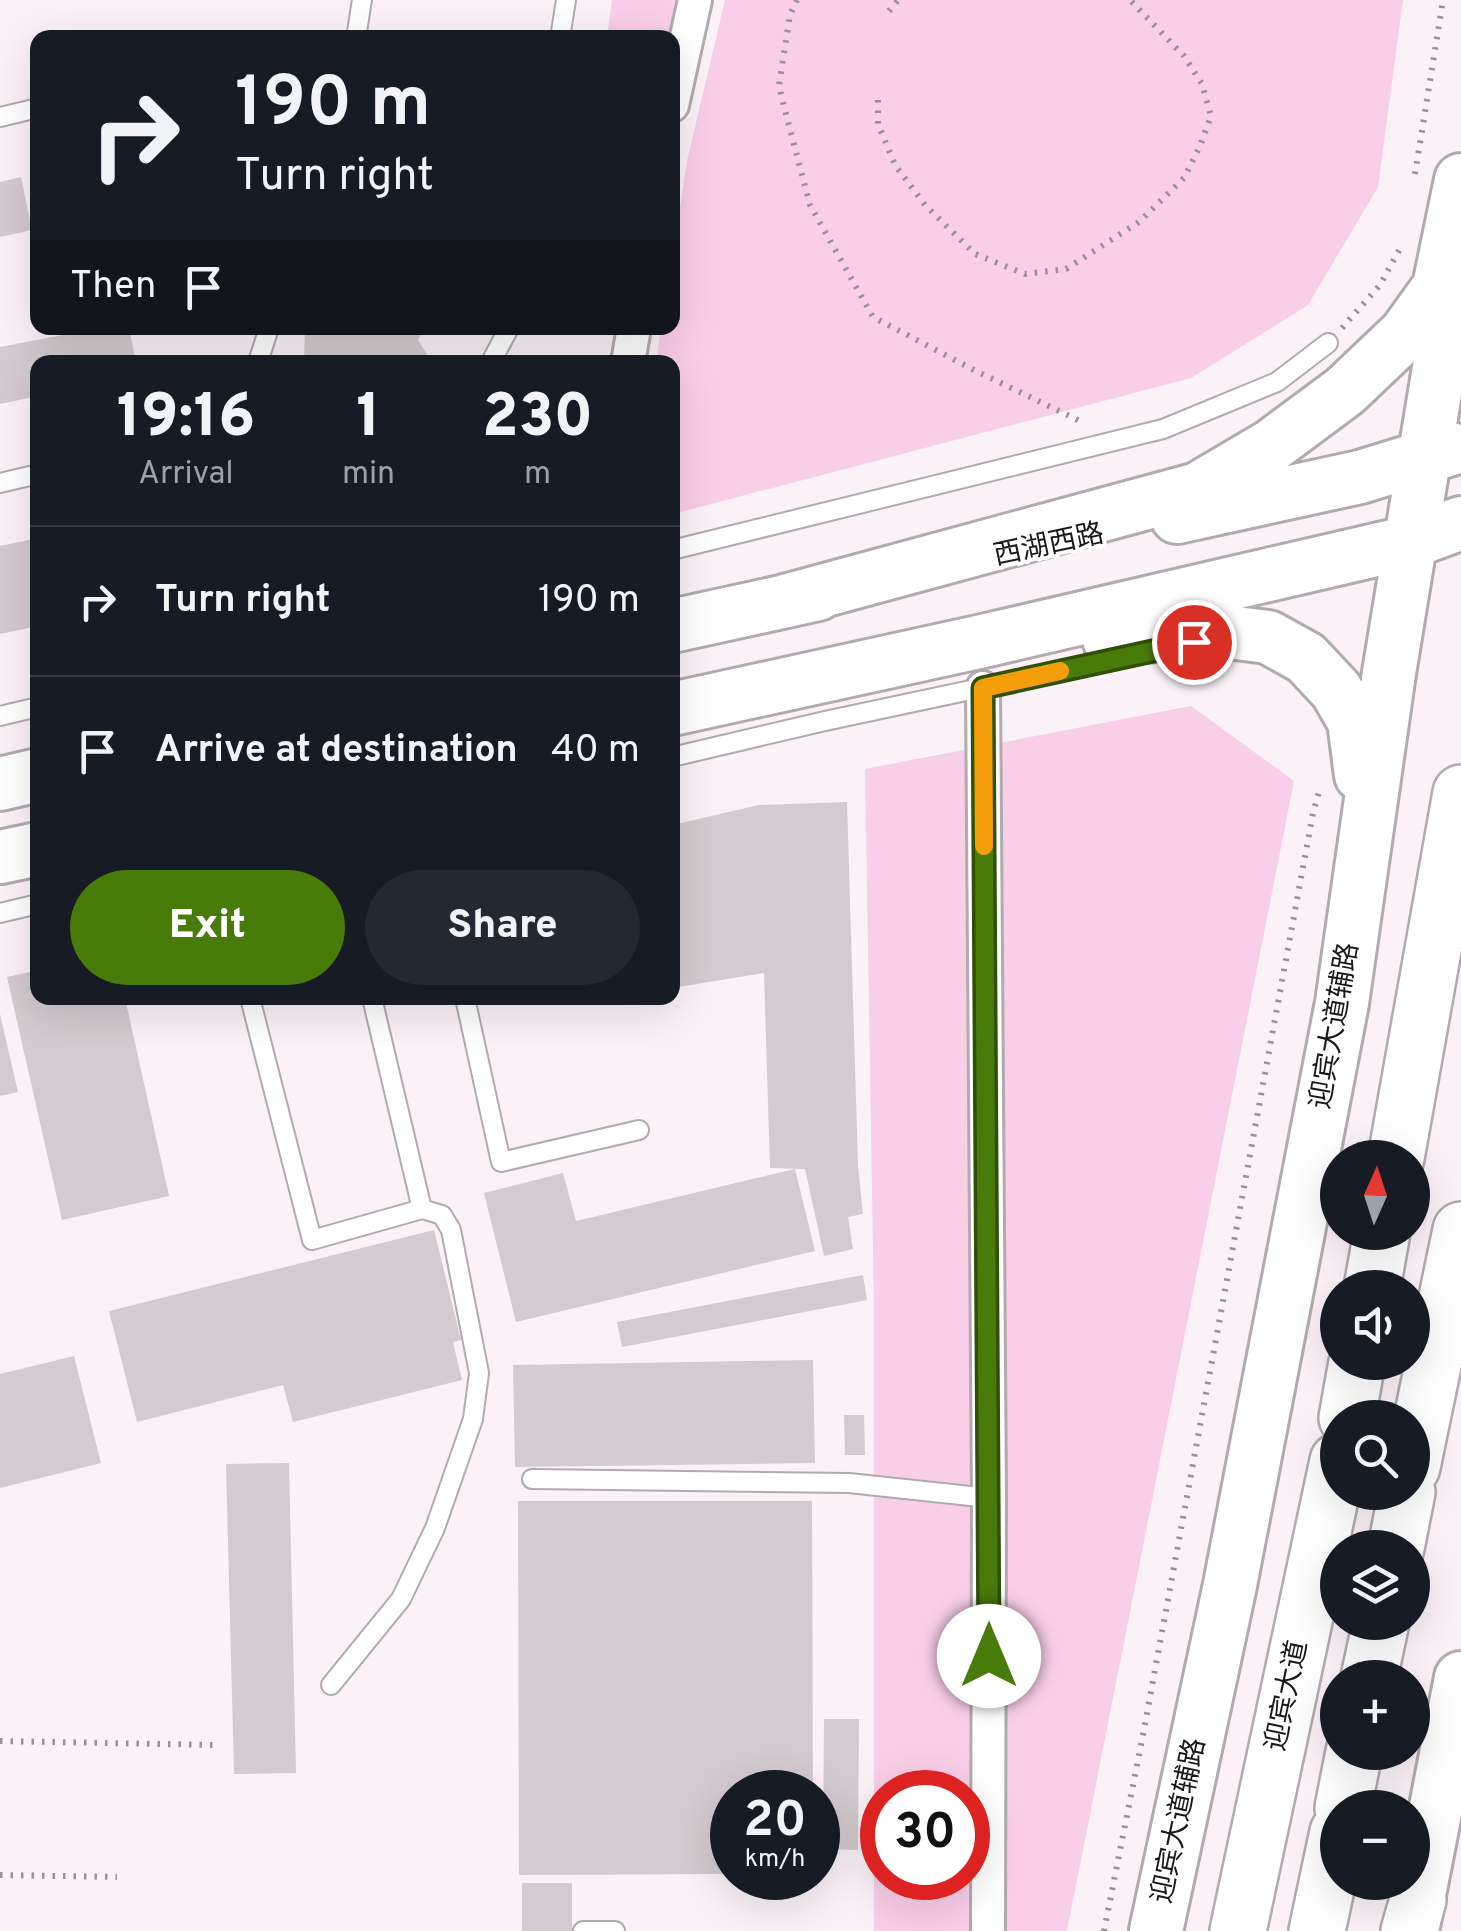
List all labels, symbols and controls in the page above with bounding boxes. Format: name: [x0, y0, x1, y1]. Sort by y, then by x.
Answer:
text: 190 m: [235, 62, 431, 151]
icon: right: [70, 70, 200, 200]
text: Turn right: [235, 149, 434, 206]
icon: arrive: [176, 260, 231, 315]
text: Then: [70, 263, 156, 312]
text: 19:16: [117, 382, 255, 458]
text: 1: [356, 382, 381, 458]
text: 230: [482, 382, 593, 458]
text: Arrival: [138, 455, 234, 495]
text: min: [342, 455, 395, 495]
text: m: [524, 455, 551, 495]
street label: 西湖西路: [990, 517, 1108, 575]
icon: right: [70, 574, 125, 629]
text: Turn right: [155, 577, 330, 626]
text: 190 m: [538, 577, 640, 626]
pin: [1152, 600, 1237, 685]
icon: arrive: [1167, 615, 1222, 670]
icon: arrive: [70, 724, 125, 779]
text: Arrive at destination: [155, 727, 518, 776]
text: 40 m: [551, 727, 640, 776]
button: Exit: [70, 870, 345, 985]
button: Share: [365, 870, 640, 985]
street label: 迎宾大道辅路: [1304, 940, 1368, 1112]
north arrow: [1320, 1140, 1430, 1250]
map controls: [1320, 1140, 1430, 1900]
button: sound: [1320, 1270, 1430, 1380]
button: search: [1320, 1400, 1430, 1510]
button: layers: [1320, 1530, 1430, 1640]
position arrow: [937, 1604, 1041, 1708]
street label: 迎宾大道: [1259, 1637, 1317, 1755]
button: +: [1320, 1660, 1430, 1770]
street label: 迎宾大道辅路: [1145, 1735, 1215, 1907]
speed limit sign: 30: [860, 1770, 990, 1900]
button: −: [1320, 1790, 1430, 1900]
text: 20: [743, 1791, 807, 1854]
text: km/h: [745, 1844, 805, 1876]

